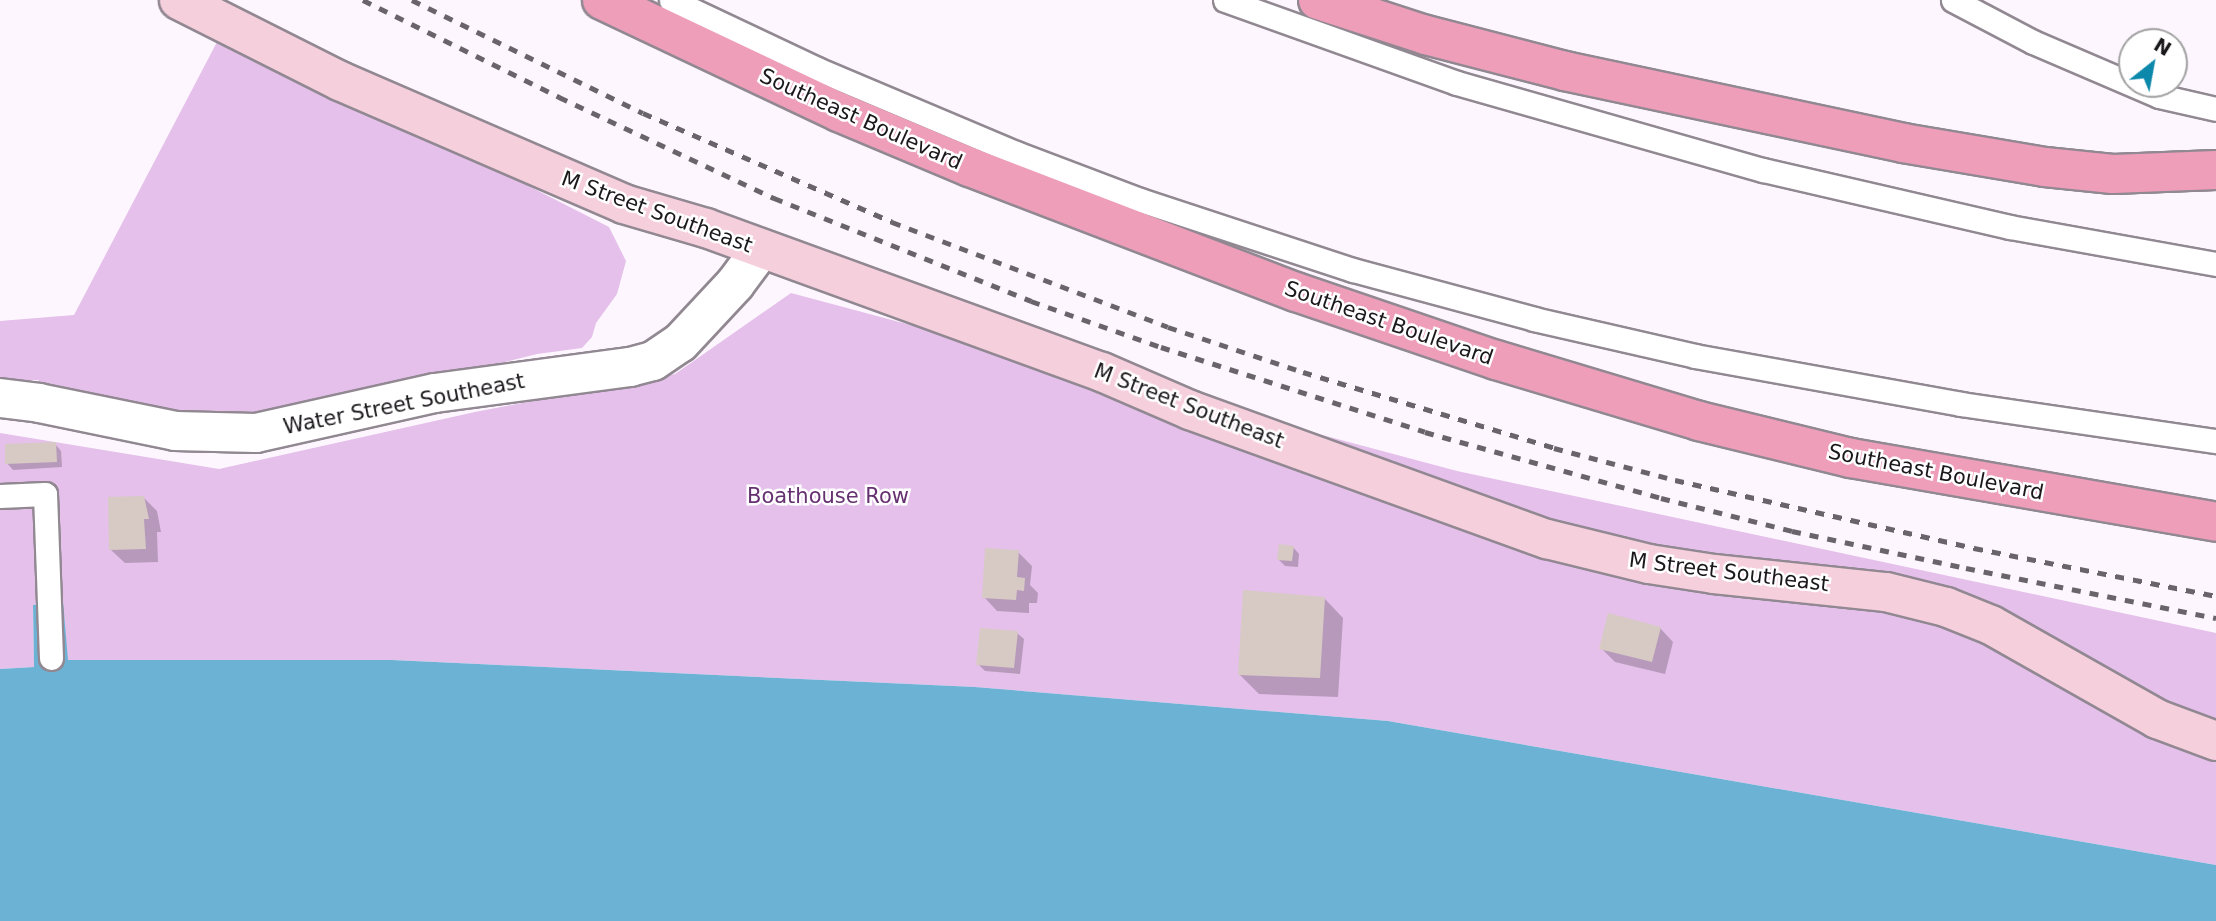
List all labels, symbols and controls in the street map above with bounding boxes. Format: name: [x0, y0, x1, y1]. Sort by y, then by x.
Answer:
north arrow: [2118, 28, 2188, 98]
text: N: [2150, 33, 2175, 60]
street label: Southeast Boulevard: [756, 63, 966, 175]
street label: M Street Southeast: [558, 166, 756, 258]
street label: Southeast Boulevard: [1281, 275, 1497, 371]
street label: M Street Southeast: [1091, 358, 1287, 454]
street label: Water Street Southeast: [281, 368, 527, 440]
street label: Southeast Boulevard: [1826, 439, 2046, 505]
park label: Boathouse Row: [747, 483, 909, 509]
street label: M Street Southeast: [1628, 547, 1830, 597]

